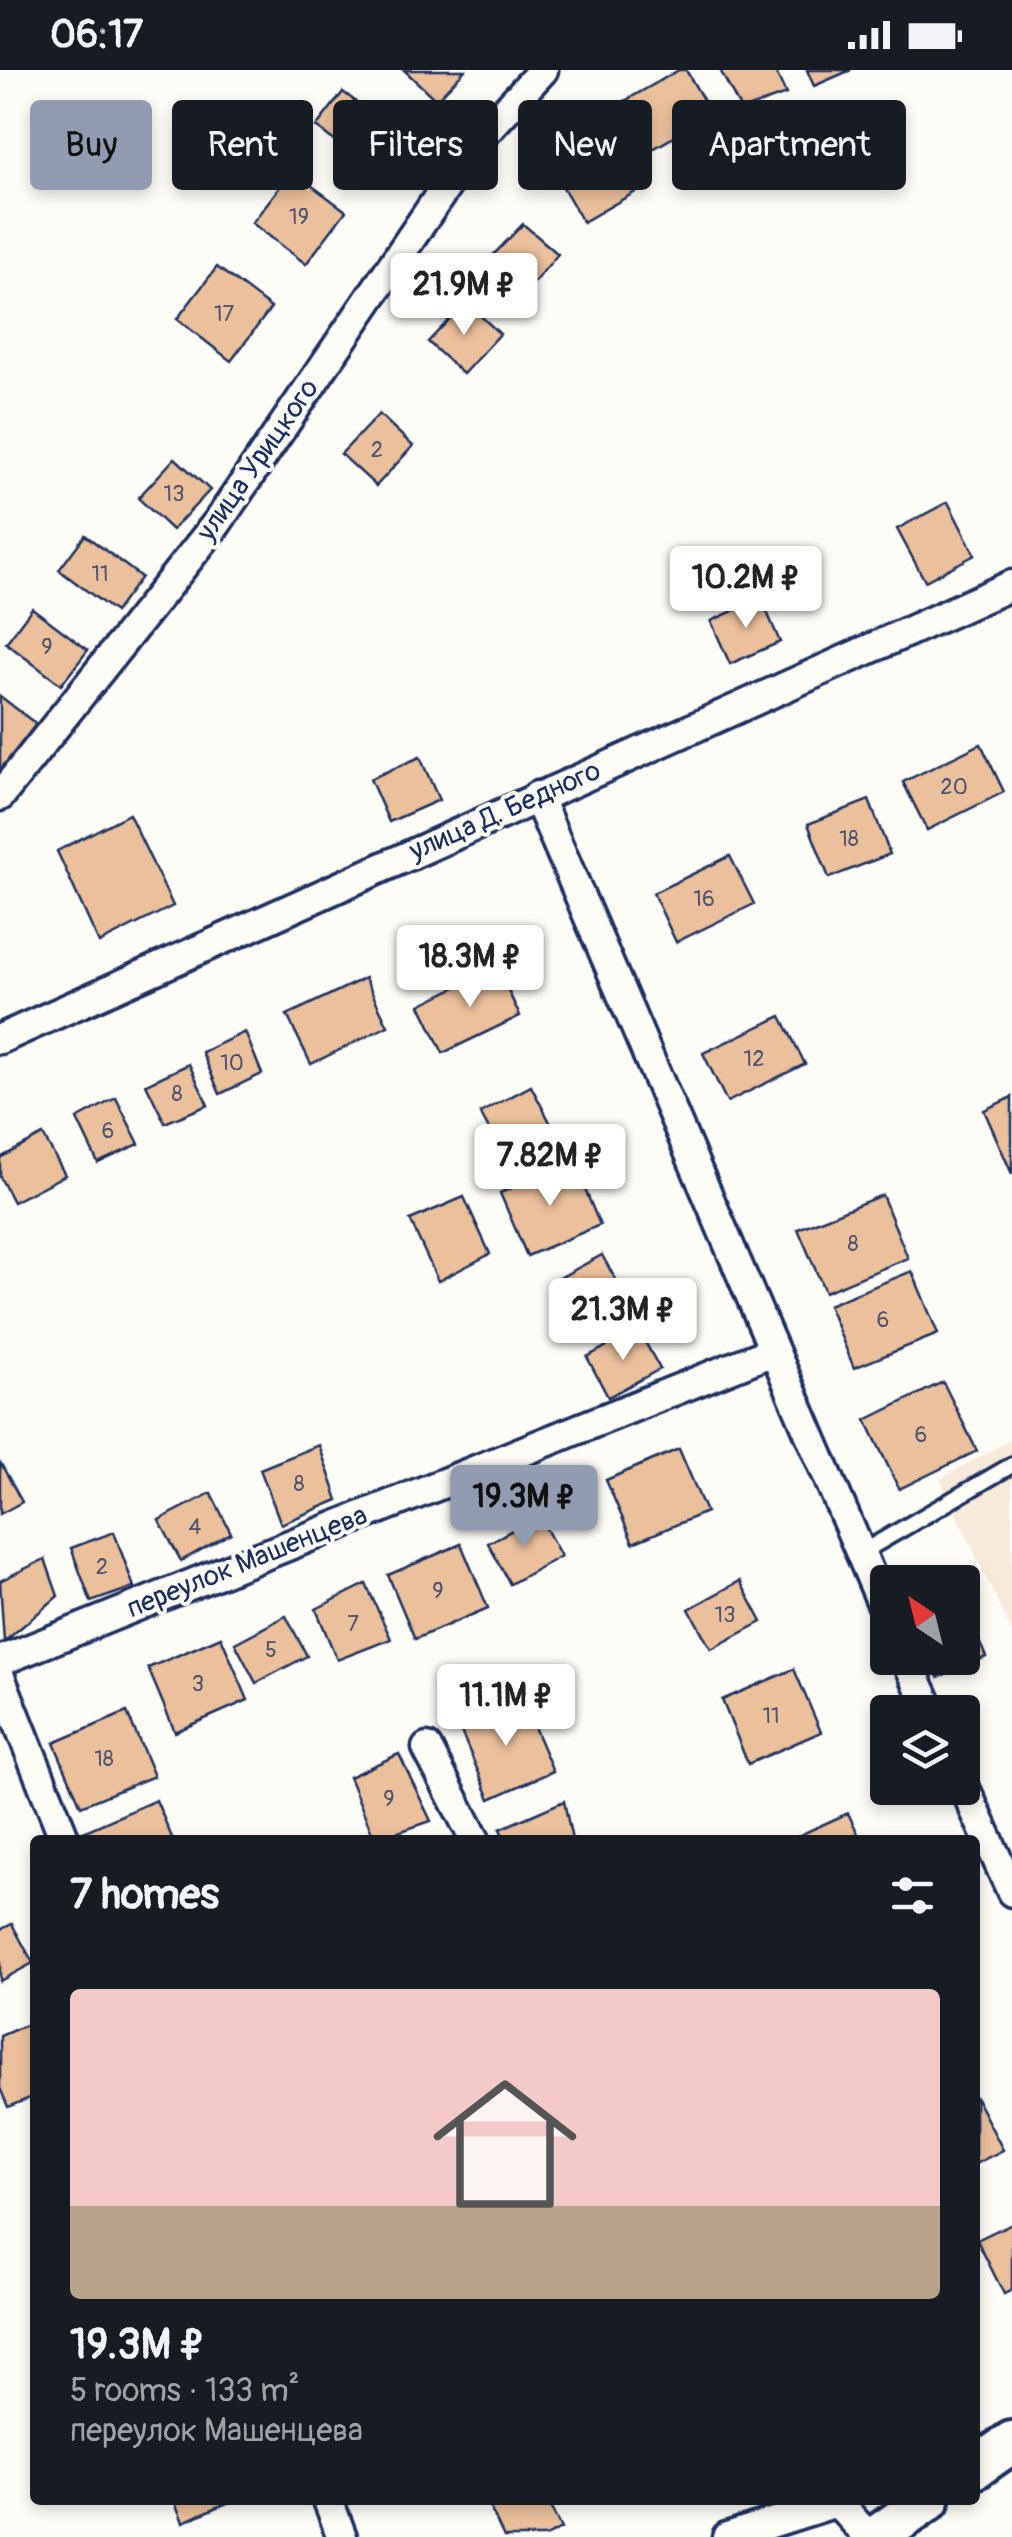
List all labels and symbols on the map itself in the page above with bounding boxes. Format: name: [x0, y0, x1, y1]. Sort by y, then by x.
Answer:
house number: 19: [289, 203, 309, 231]
pin: 21.9M ₽: [372, 253, 556, 338]
house number: 17: [214, 300, 234, 328]
street label: улица Урицкого: [189, 372, 327, 549]
house number: 2: [371, 436, 383, 464]
house number: 13: [164, 480, 184, 508]
pin: 10.2M ₽: [654, 546, 838, 631]
house number: 11: [91, 560, 109, 588]
house number: 9: [41, 633, 53, 661]
street label: улица Д. Бедного: [403, 753, 606, 869]
house number: 20: [940, 773, 968, 801]
house number: 18: [839, 825, 859, 853]
house number: 16: [693, 885, 715, 913]
pin: 18.3M ₽: [378, 925, 562, 1010]
house number: 12: [744, 1045, 764, 1073]
house number: 10: [220, 1049, 244, 1077]
house number: 8: [171, 1080, 183, 1108]
house number: 6: [102, 1117, 114, 1145]
pin: 7.82M ₽: [458, 1124, 642, 1209]
house number: 8: [847, 1230, 859, 1258]
pin: 21.3M ₽: [531, 1278, 715, 1363]
house number: 6: [877, 1306, 889, 1334]
house number: 6: [915, 1421, 927, 1449]
pin: 19.3M ₽: [432, 1465, 616, 1550]
house number: 8: [293, 1470, 305, 1498]
street label: переулок Машенцева: [122, 1498, 372, 1626]
house number: 4: [189, 1513, 202, 1541]
house number: 2: [96, 1553, 108, 1581]
north arrow: [870, 1565, 980, 1675]
house number: 9: [432, 1577, 444, 1605]
house number: 13: [715, 1601, 735, 1629]
house number: 7: [347, 1610, 359, 1638]
house number: 5: [265, 1636, 277, 1664]
pin: 11.1M ₽: [414, 1664, 598, 1749]
house number: 3: [192, 1670, 204, 1698]
house number: 11: [762, 1702, 780, 1730]
house number: 18: [94, 1745, 114, 1773]
house number: 9: [383, 1785, 395, 1813]

